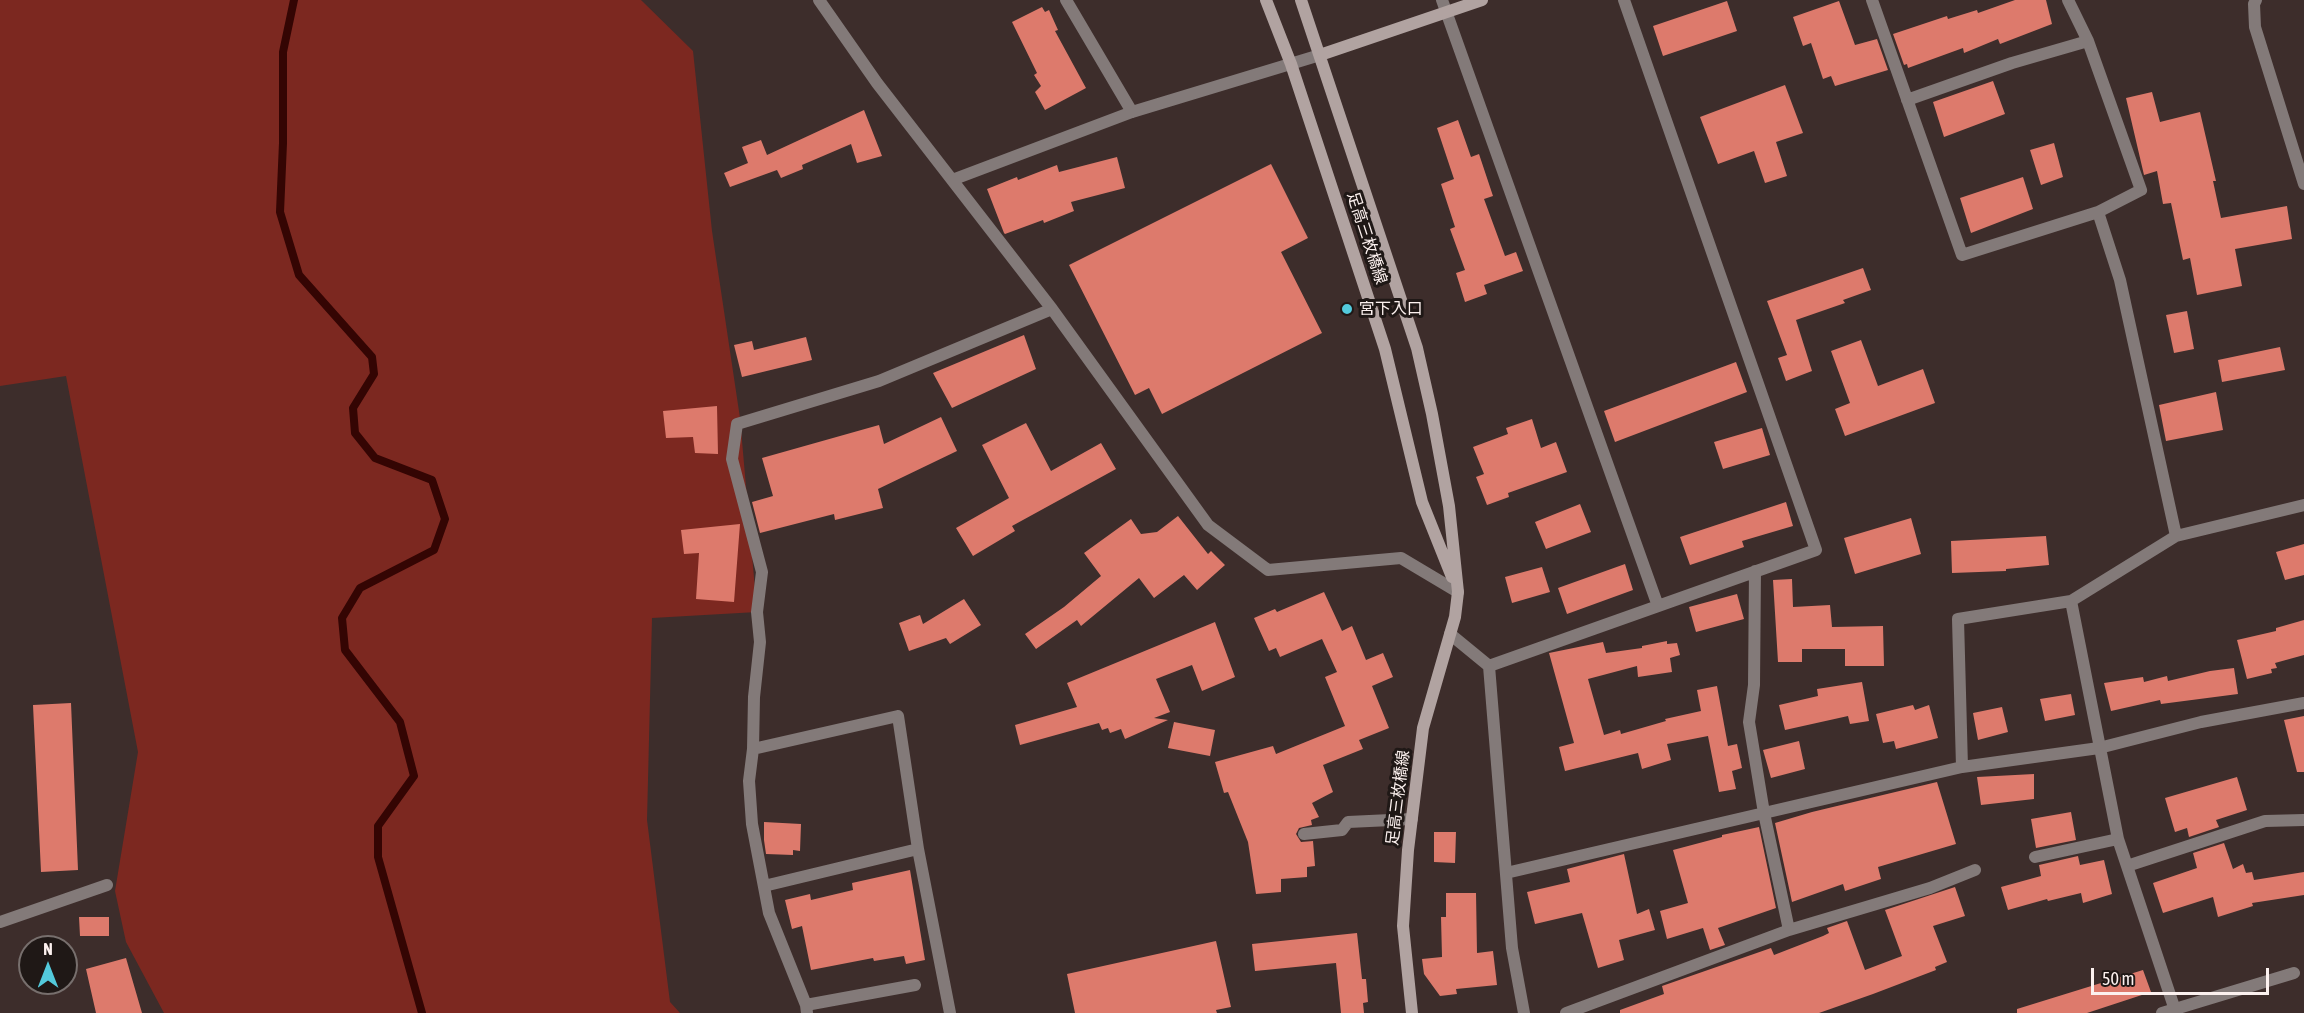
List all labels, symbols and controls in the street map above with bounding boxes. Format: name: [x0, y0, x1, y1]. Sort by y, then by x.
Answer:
street label: 足高三枚橋線: [1343, 189, 1391, 287]
place label: 宮下入口: [1359, 299, 1423, 319]
marker: 宮下入口: [1340, 302, 1354, 316]
street label: 足高三枚橋線: [1383, 749, 1413, 847]
north arrow: [18, 935, 78, 995]
text: N: [43, 940, 53, 958]
scale bar: [2094, 956, 2272, 994]
text: 50 m: [2102, 968, 2134, 989]

